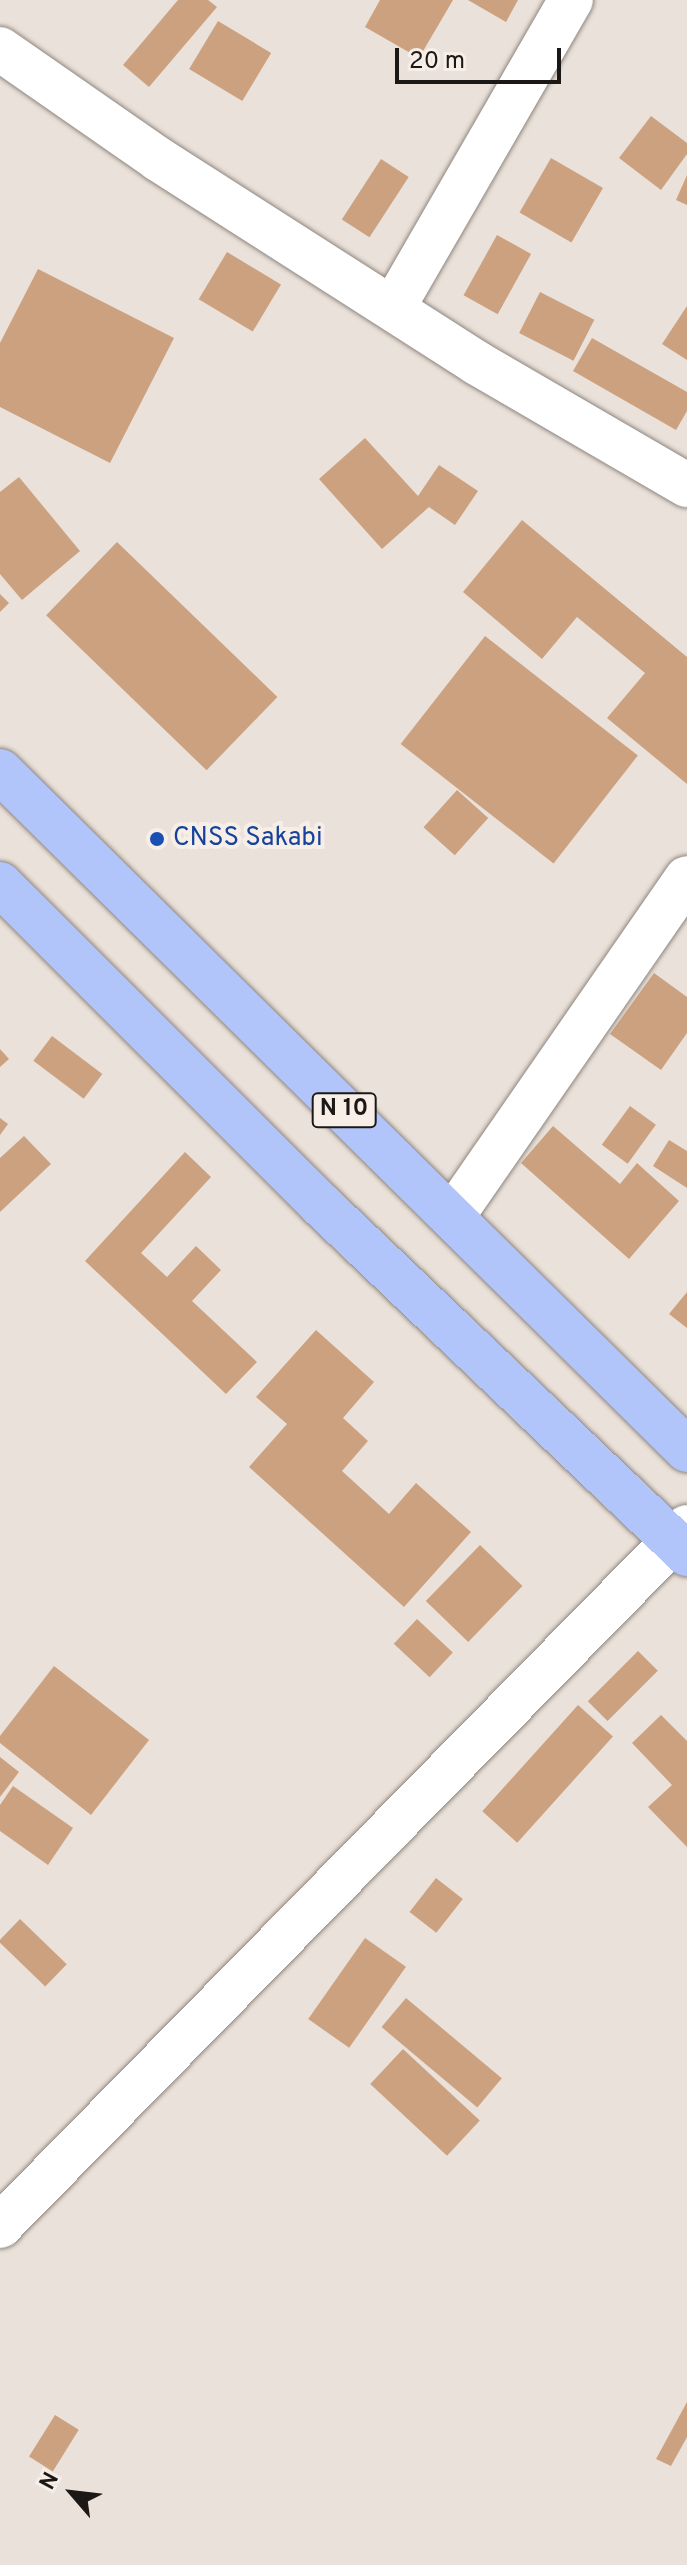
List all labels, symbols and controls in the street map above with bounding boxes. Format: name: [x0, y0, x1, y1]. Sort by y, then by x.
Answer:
scale bar: [399, 32, 565, 82]
text: 20 m: [409, 47, 465, 77]
place label: CNSS Sakabi: [173, 823, 323, 855]
marker: CNSS Sakabi: [148, 830, 166, 848]
road number: N 10: [310, 1090, 378, 1130]
north arrow: [32, 2453, 112, 2533]
text: N: [35, 2468, 66, 2495]

